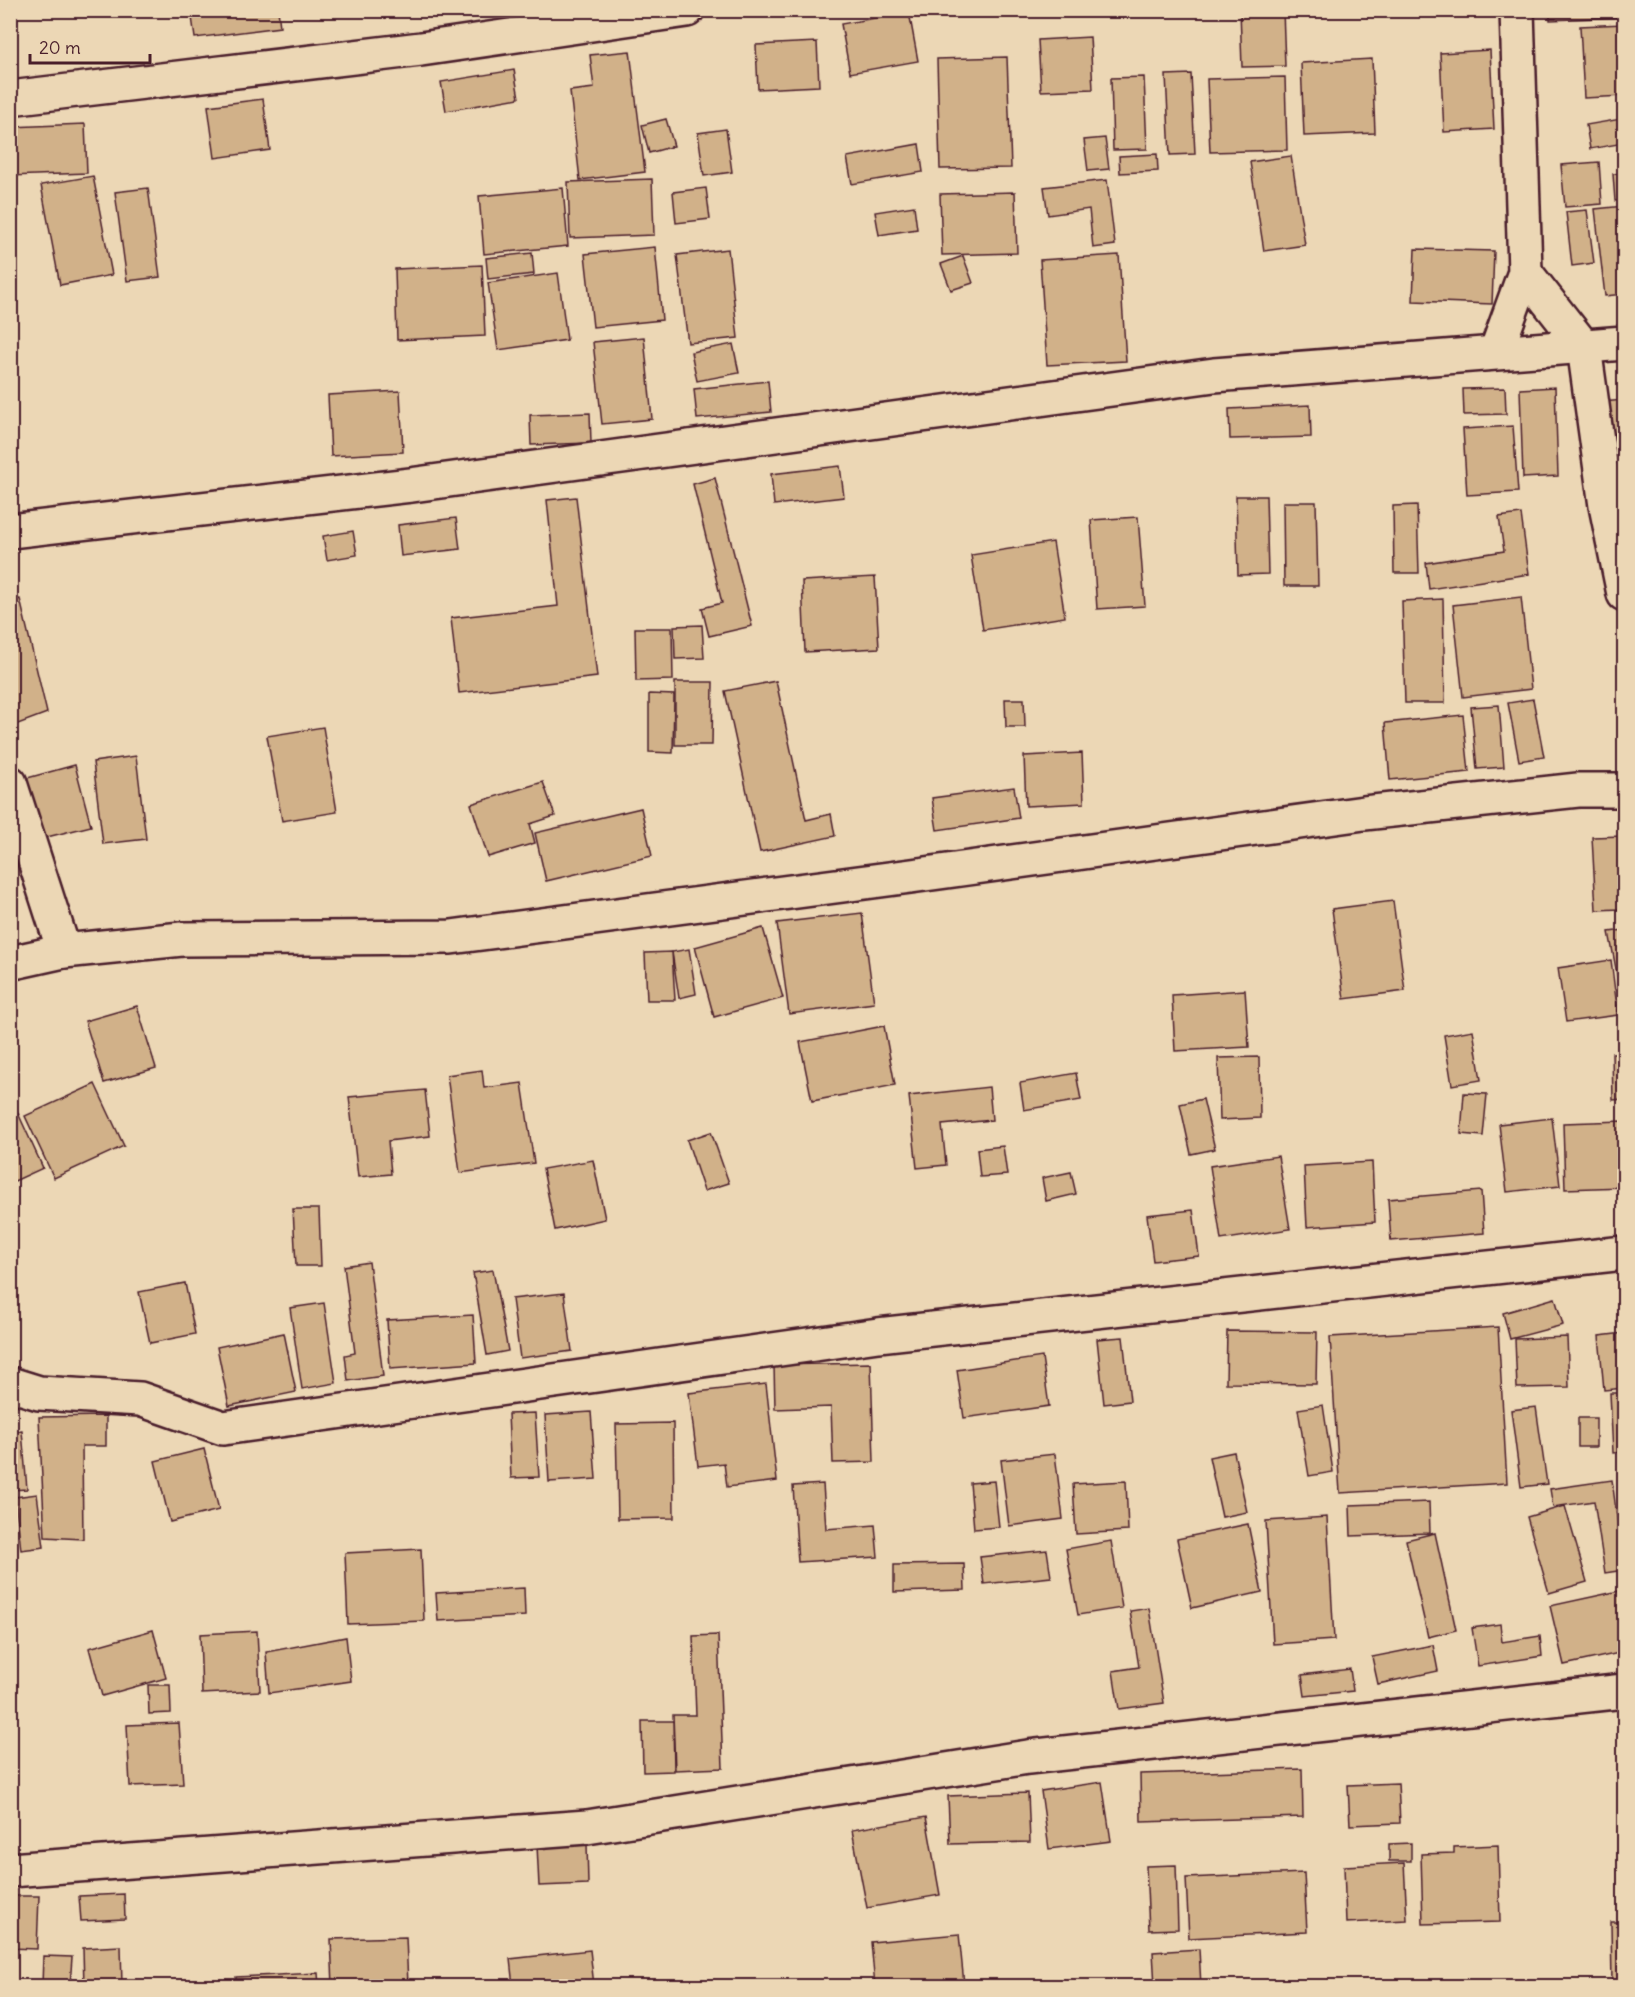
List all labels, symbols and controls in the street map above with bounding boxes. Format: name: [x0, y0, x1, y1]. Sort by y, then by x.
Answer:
scale bar: [30, 27, 150, 65]
text: 20 m: [39, 36, 81, 59]

